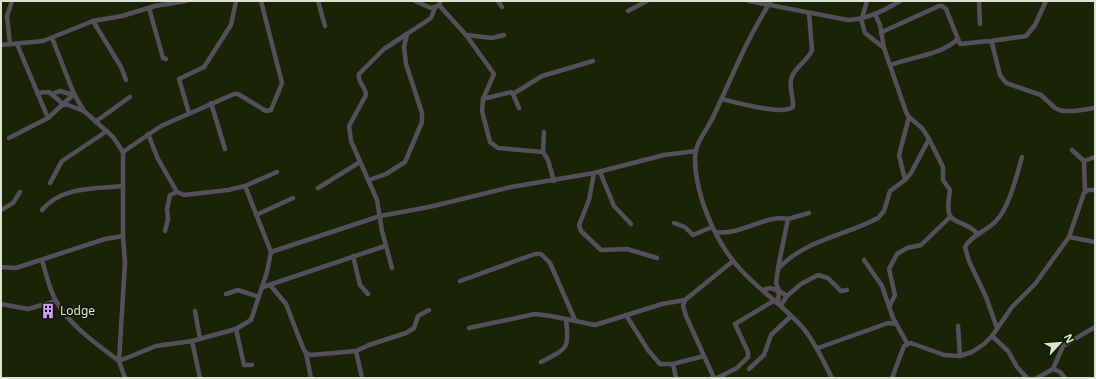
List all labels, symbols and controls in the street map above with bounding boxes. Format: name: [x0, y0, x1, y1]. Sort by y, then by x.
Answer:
building icon: Lodge: [39, 302, 57, 320]
place label: Lodge: [60, 302, 95, 319]
north arrow: [1040, 323, 1080, 363]
text: N: [1061, 331, 1078, 346]

